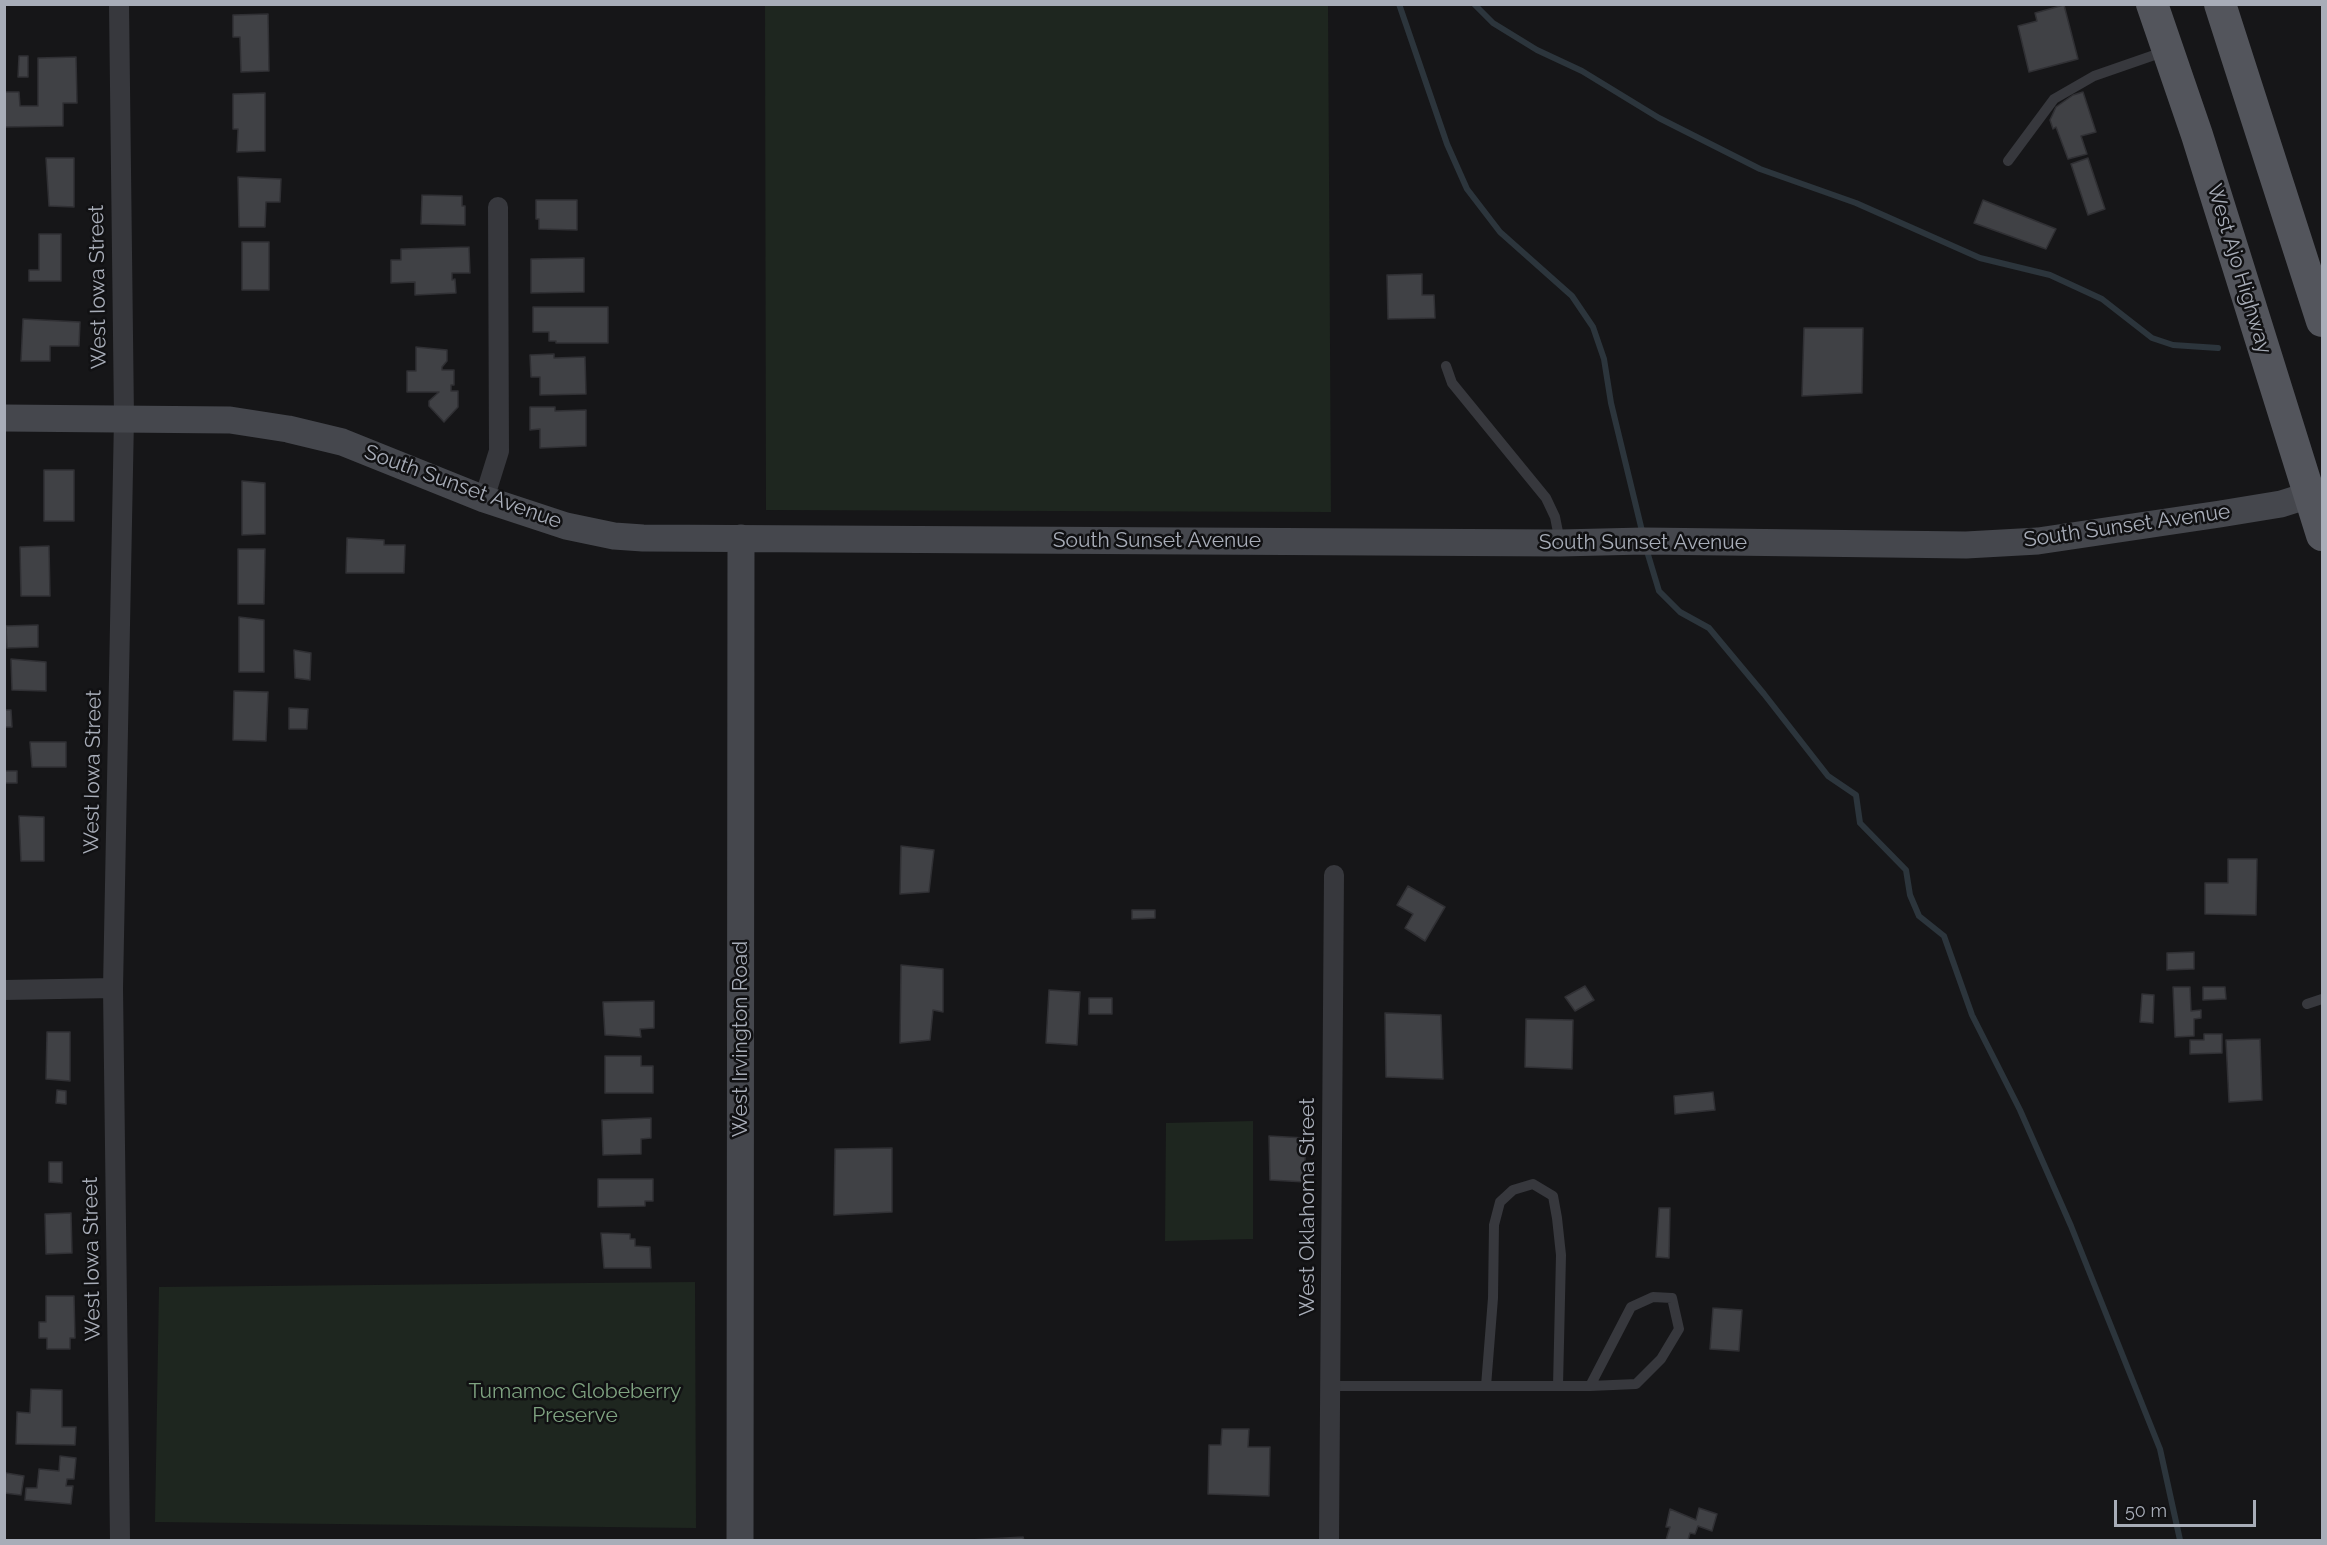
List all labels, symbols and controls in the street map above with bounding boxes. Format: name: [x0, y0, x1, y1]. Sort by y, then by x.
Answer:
street label: West Ajo Highway: [2201, 181, 2277, 357]
street label: West Iowa Street: [84, 205, 112, 369]
street label: South Sunset Avenue: [361, 440, 565, 534]
street label: South Sunset Avenue: [2022, 499, 2232, 553]
street label: South Sunset Avenue: [1053, 528, 1261, 554]
street label: South Sunset Avenue: [1539, 530, 1747, 556]
street label: West Iowa Street: [79, 690, 107, 854]
street label: West Irvington Road: [728, 941, 754, 1137]
street label: West Oklahoma Street: [1295, 1098, 1321, 1316]
street label: West Iowa Street: [78, 1177, 106, 1341]
park label: Tumamoc Globeberry Preserve: [469, 1379, 681, 1429]
scale bar: [2117, 1488, 2260, 1526]
text: 50 m: [2125, 1500, 2167, 1521]

